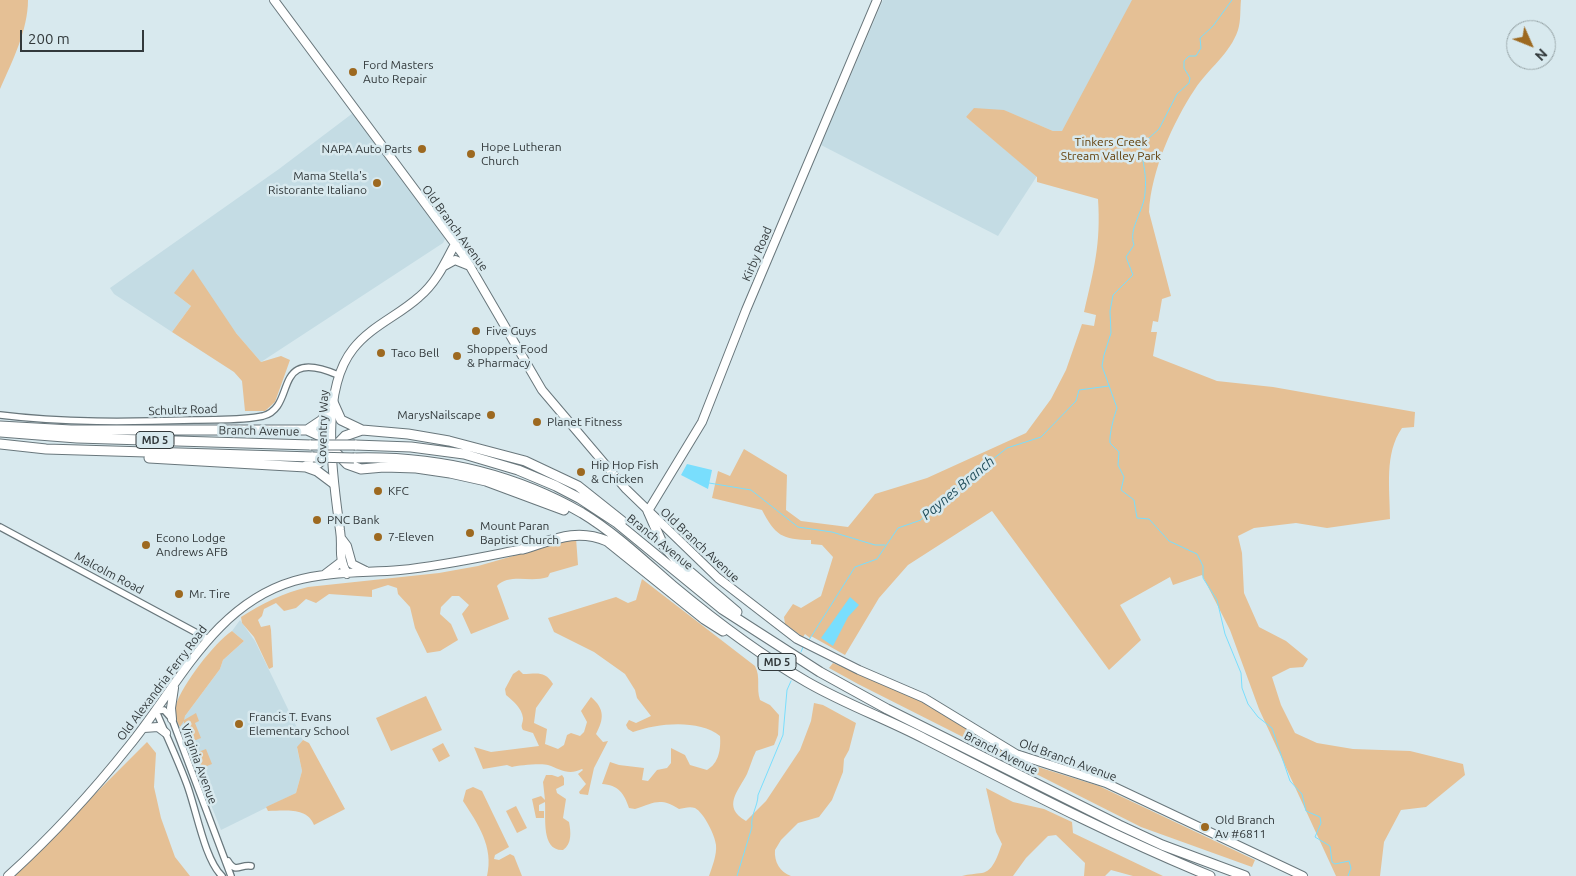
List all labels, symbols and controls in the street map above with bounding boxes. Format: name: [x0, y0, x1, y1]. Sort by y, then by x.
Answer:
scale bar: [22, 20, 146, 52]
north arrow: [1506, 20, 1556, 70]
text: 200 m: [28, 30, 70, 47]
text: N: [1532, 45, 1550, 64]
place label: Ford Masters Auto Repair: [363, 58, 433, 86]
marker: Ford Masters Auto Repair: [347, 66, 359, 78]
park label: Tinkers Creek Stream Valley Park: [1061, 135, 1161, 163]
place label: Hope Lutheran Church: [481, 140, 561, 168]
place label: NAPA Auto Parts: [322, 142, 412, 156]
marker: NAPA Auto Parts: [416, 143, 428, 155]
marker: Hope Lutheran Church: [465, 148, 477, 160]
place label: Mama Stella's Ristorante Italiano: [268, 169, 367, 197]
marker: Mama Stella's Ristorante Italiano: [371, 177, 383, 189]
street label: Old Branch Avenue: [419, 182, 491, 274]
street label: Kirby Road: [739, 224, 775, 284]
place label: Five Guys: [486, 324, 536, 338]
marker: Five Guys: [470, 325, 482, 337]
place label: Shoppers Food & Pharmacy: [467, 342, 548, 370]
place label: Taco Bell: [391, 346, 439, 360]
marker: Taco Bell: [375, 347, 387, 359]
marker: Shoppers Food & Pharmacy: [451, 350, 463, 362]
street label: Coventry Way: [315, 390, 331, 464]
street label: Schultz Road: [148, 402, 218, 418]
place label: MarysNailscape: [397, 408, 481, 422]
marker: MarysNailscape: [485, 409, 497, 421]
place label: Planet Fitness: [547, 415, 622, 429]
marker: Planet Fitness: [531, 416, 543, 428]
street label: Branch Avenue: [218, 423, 300, 439]
road number: MD 5: [136, 432, 174, 448]
water label: Paynes Branch: [918, 453, 998, 523]
place label: Hip Hop Fish & Chicken: [591, 458, 658, 486]
marker: Hip Hop Fish & Chicken: [575, 466, 587, 478]
place label: KFC: [388, 484, 409, 498]
marker: KFC: [372, 485, 384, 497]
street label: Old Branch Avenue: [657, 505, 743, 585]
street label: Branch Avenue: [624, 511, 696, 573]
place label: PNC Bank: [327, 513, 380, 527]
marker: PNC Bank: [311, 514, 323, 526]
place label: Mount Paran Baptist Church: [480, 519, 559, 547]
marker: Mount Paran Baptist Church: [464, 527, 476, 539]
place label: 7-Eleven: [388, 530, 434, 544]
place label: Econo Lodge Andrews AFB: [156, 531, 228, 559]
marker: 7-Eleven: [372, 531, 384, 543]
marker: Econo Lodge Andrews AFB: [140, 539, 152, 551]
street label: Malcolm Road: [72, 549, 146, 597]
place label: Mr. Tire: [189, 587, 230, 601]
marker: Mr. Tire: [173, 588, 185, 600]
street label: Old Alexandria Ferry Road: [114, 622, 210, 744]
road number: MD 5: [758, 654, 796, 670]
place label: Francis T. Evans Elementary School: [249, 710, 349, 738]
marker: Francis T. Evans Elementary School: [233, 718, 245, 730]
street label: Virginia Avenue: [178, 722, 220, 806]
street label: Branch Avenue: [962, 728, 1040, 778]
street label: Old Branch Avenue: [1017, 736, 1119, 784]
place label: Old Branch Av #6811: [1215, 813, 1275, 841]
marker: Old Branch Av #6811: [1199, 821, 1211, 833]

